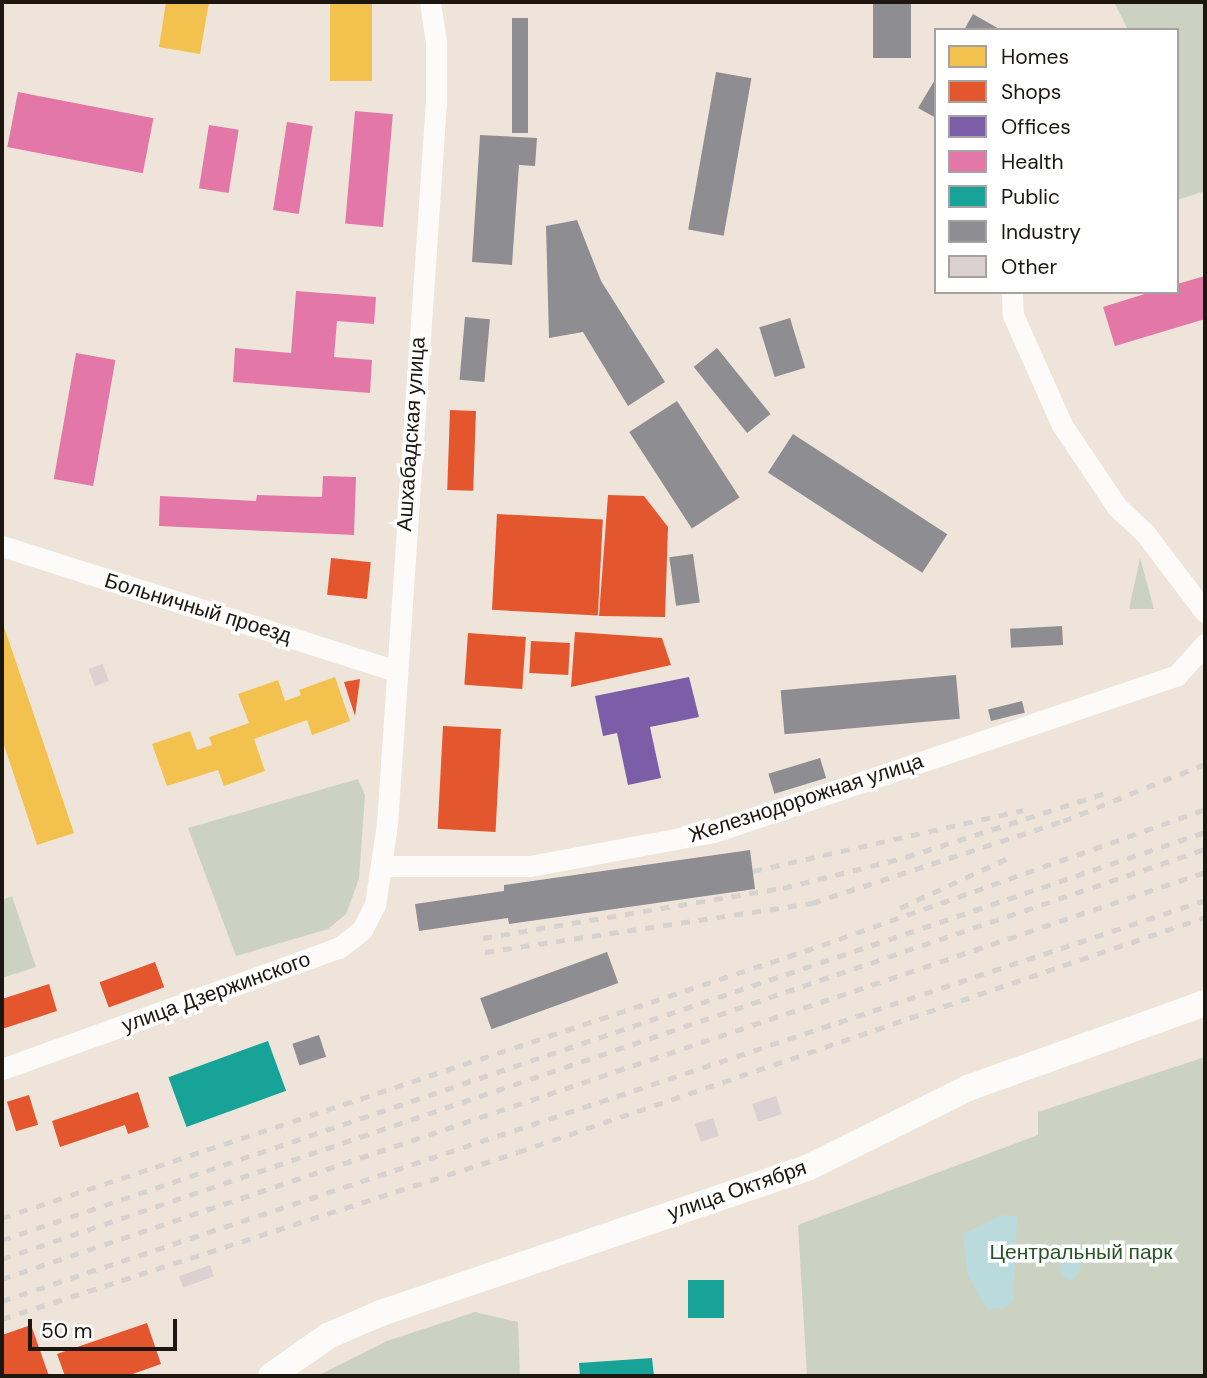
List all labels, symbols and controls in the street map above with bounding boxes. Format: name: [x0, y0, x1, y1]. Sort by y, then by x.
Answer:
legend: [934, 28, 1179, 294]
text: Homes: [1001, 43, 1069, 71]
text: Shops: [1001, 78, 1061, 106]
text: Offices: [1001, 113, 1071, 141]
text: Health: [1001, 148, 1064, 176]
text: Public: [1001, 183, 1060, 211]
text: Industry: [1001, 218, 1081, 246]
text: Other: [1001, 253, 1057, 281]
street label: Ашхабадская улица: [392, 336, 430, 532]
street label: Больничный проезд: [102, 568, 294, 648]
street label: Железнодорожная улица: [686, 748, 926, 848]
street label: улица Дзержинского: [118, 946, 314, 1038]
street label: улица Октября: [664, 1154, 810, 1226]
park label: Центральный парк: [990, 1239, 1172, 1265]
scale bar: [32, 1304, 180, 1348]
text: 50 m: [41, 1317, 92, 1345]

